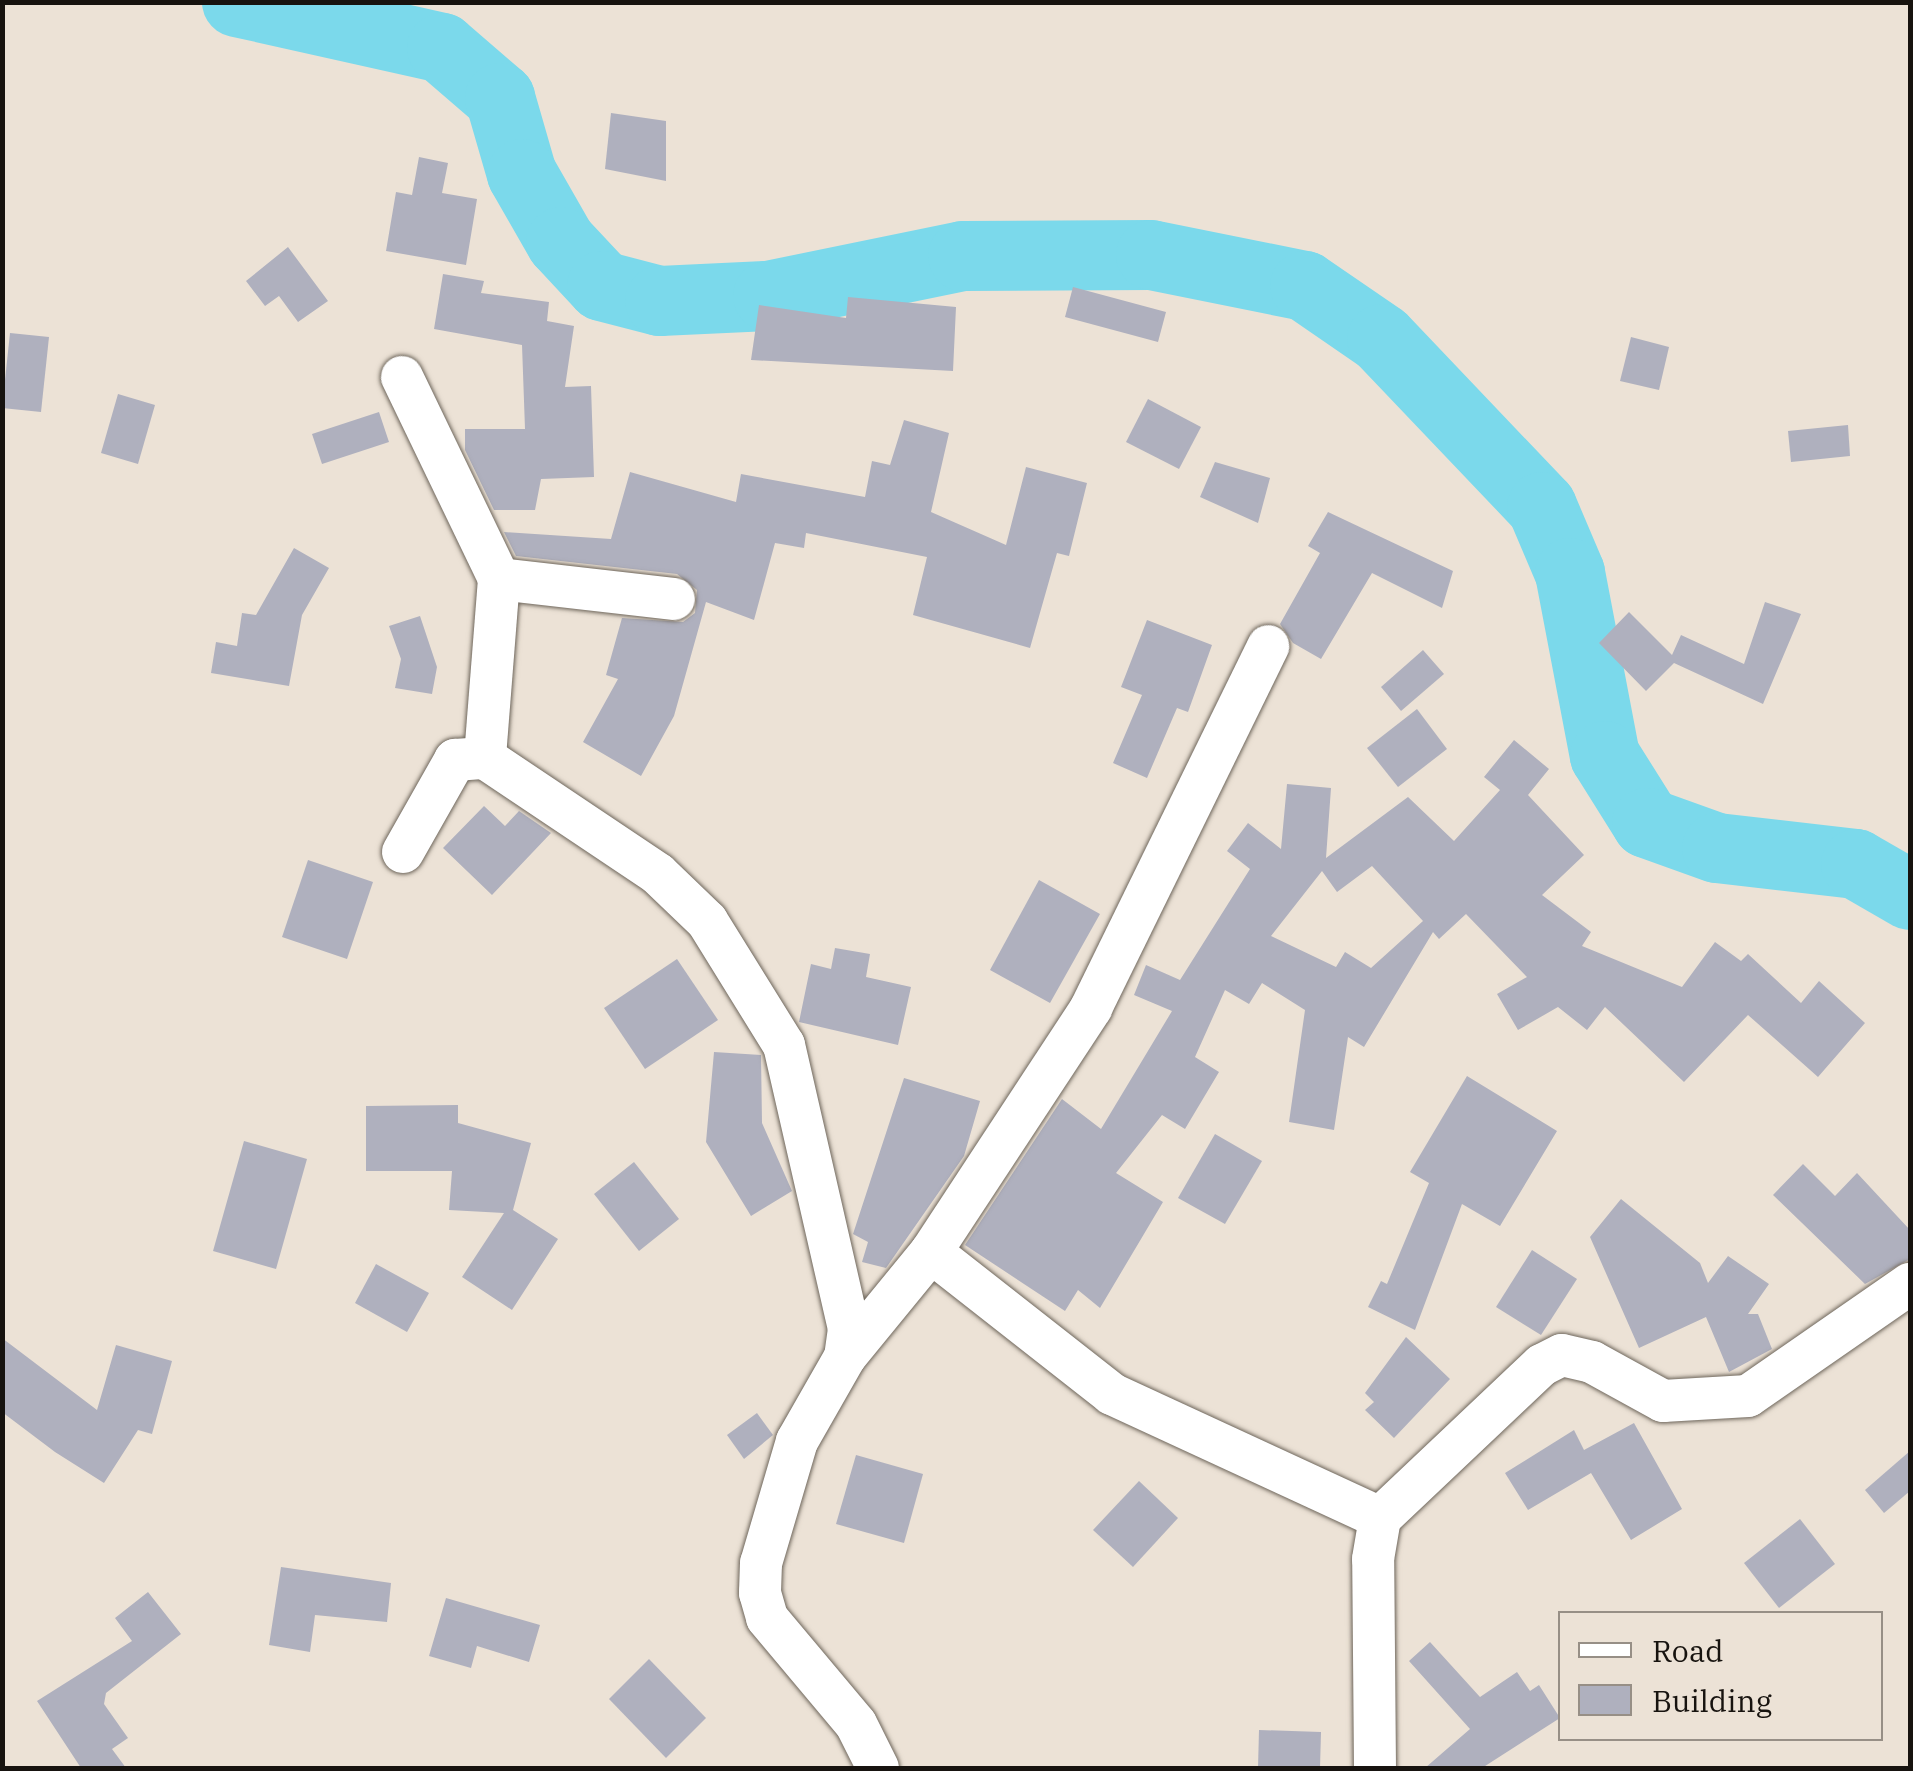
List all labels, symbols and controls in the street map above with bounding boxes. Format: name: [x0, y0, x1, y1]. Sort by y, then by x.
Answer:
legend: [1558, 1611, 1883, 1741]
text: Road: [1652, 1631, 1724, 1670]
text: Building: [1652, 1681, 1772, 1720]

